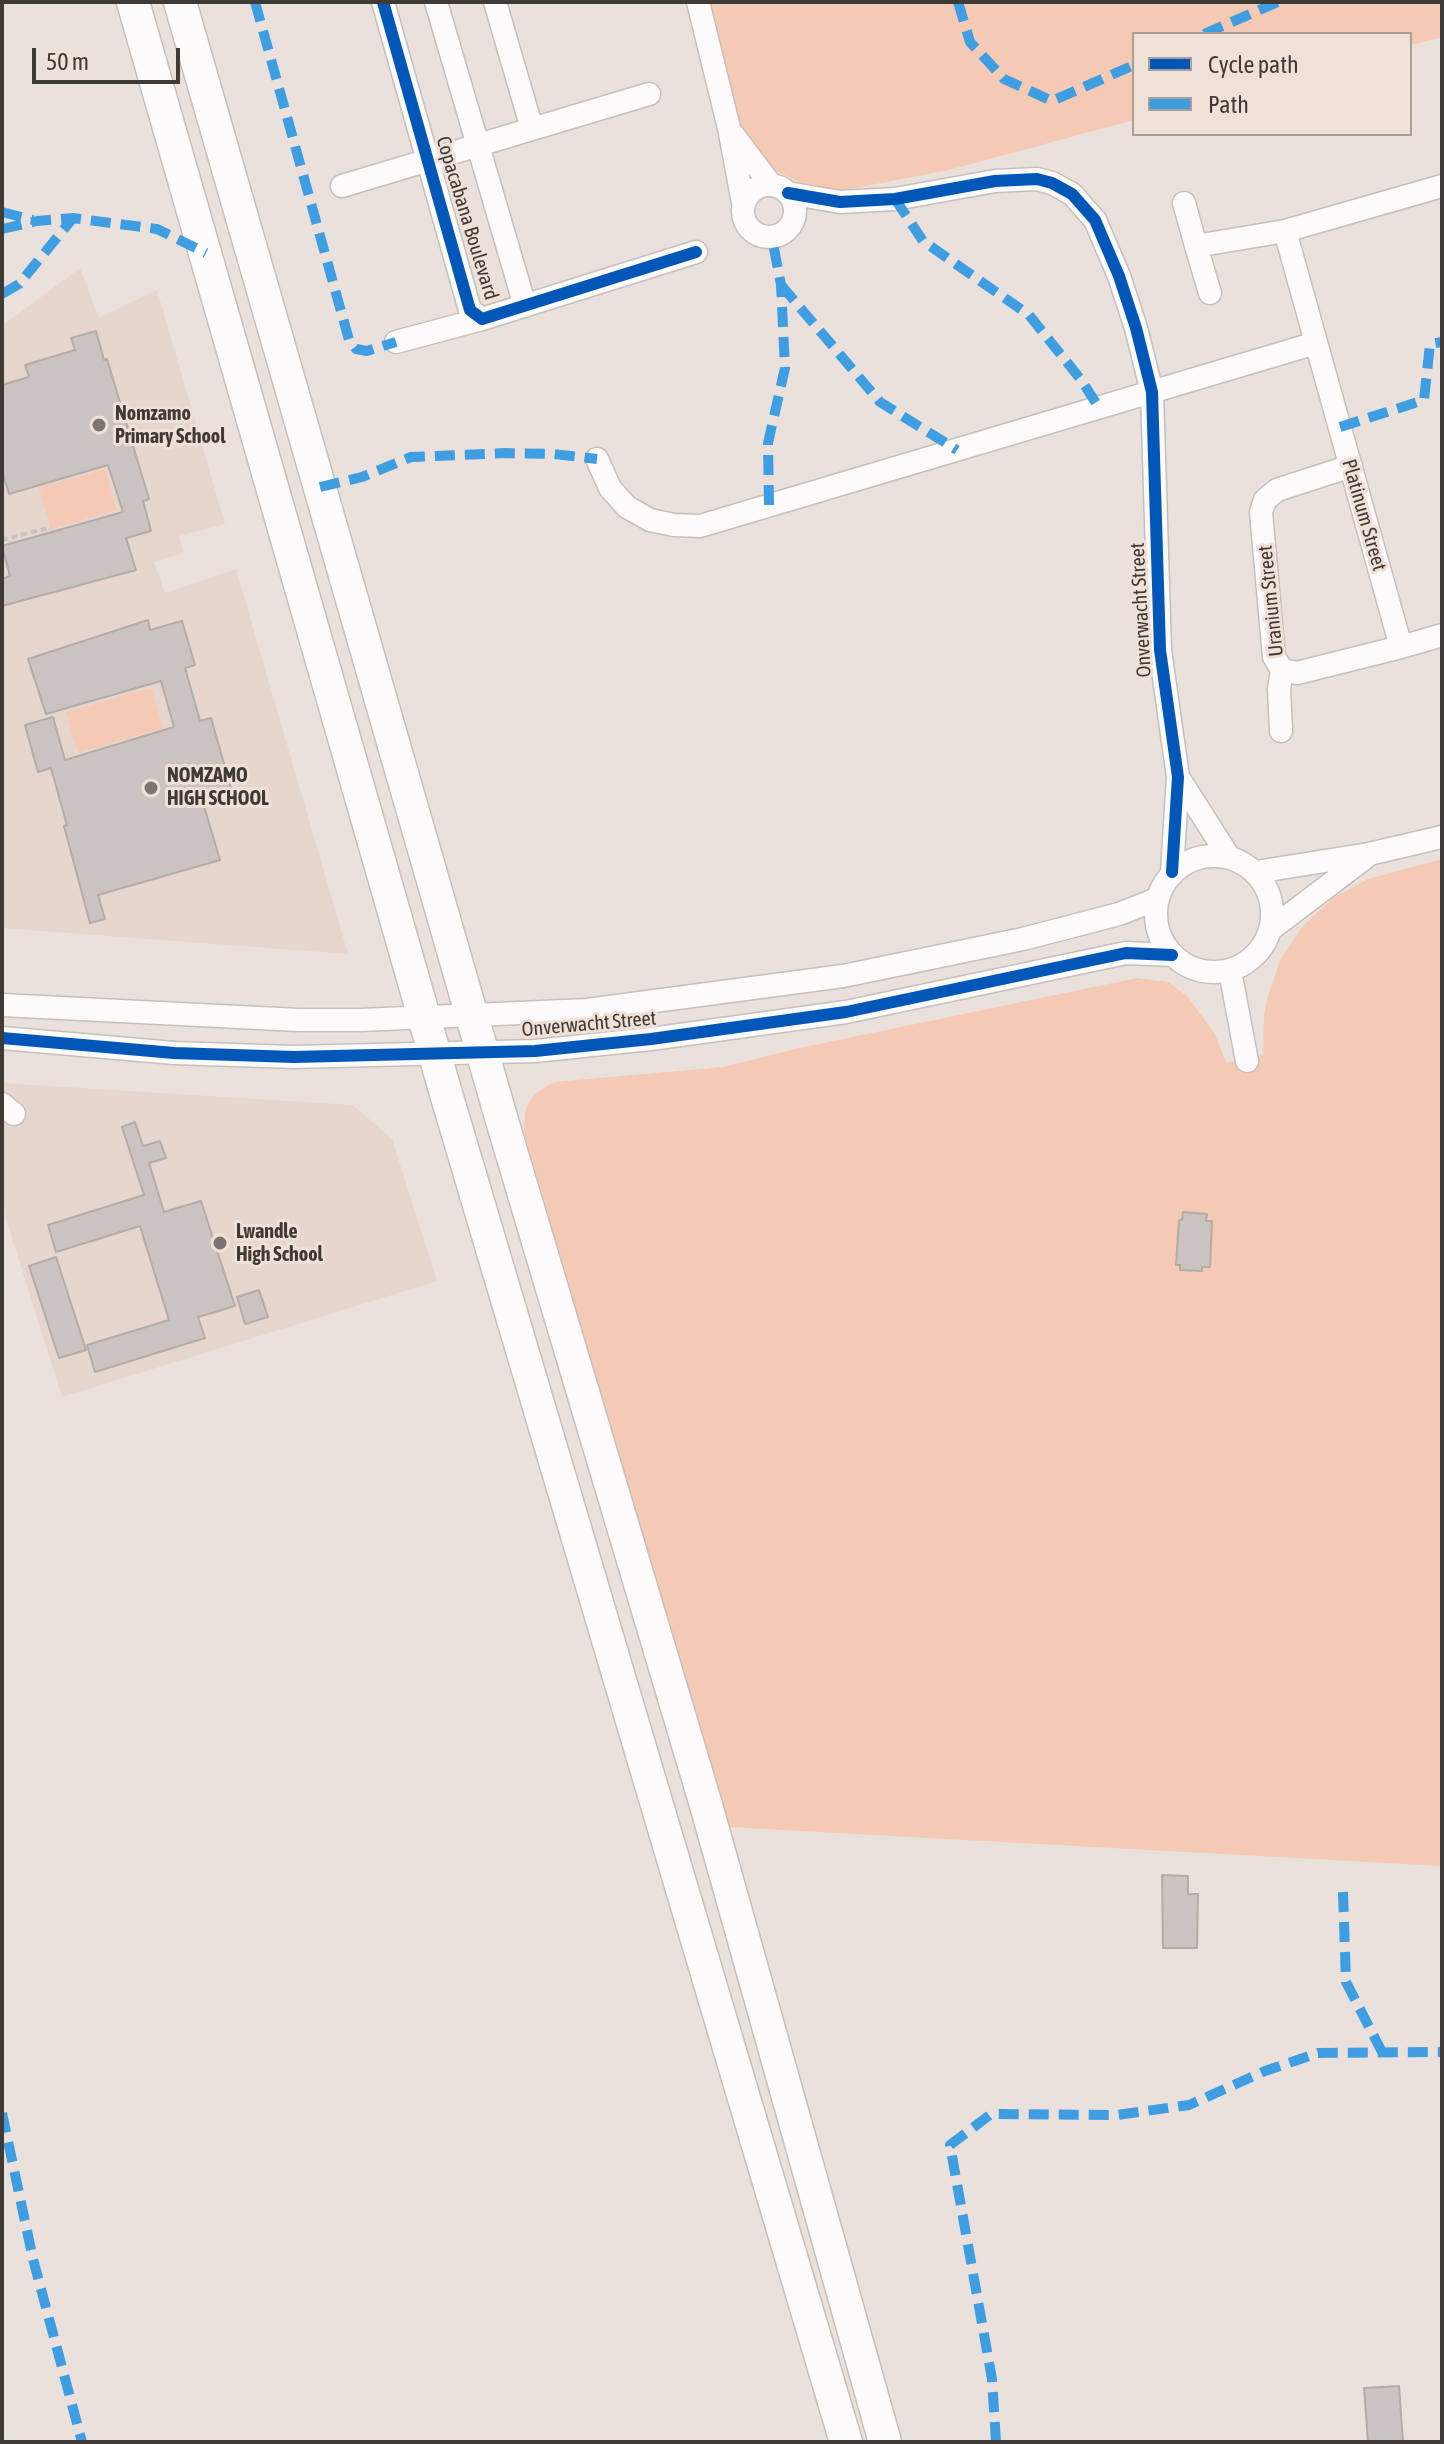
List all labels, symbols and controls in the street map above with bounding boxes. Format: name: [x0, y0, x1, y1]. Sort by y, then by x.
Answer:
scale bar: [36, 32, 184, 82]
legend: [1132, 32, 1412, 136]
text: 50 m: [46, 48, 89, 75]
text: Cycle path: [1208, 51, 1299, 78]
text: Path: [1208, 91, 1249, 118]
street label: Copacabana Boulevard: [431, 133, 503, 303]
place label: Nomzamo Primary School: [115, 402, 225, 449]
marker: Nomzamo Primary School: [90, 416, 108, 434]
street label: Platinum Street: [1337, 456, 1391, 574]
street label: Onverwacht Street: [1125, 542, 1157, 678]
street label: Uranium Street: [1253, 544, 1289, 658]
place label: NOMZAMO HIGH SCHOOL: [167, 764, 269, 811]
marker: NOMZAMO HIGH SCHOOL: [142, 779, 160, 797]
street label: Onverwacht Street: [521, 1006, 657, 1042]
place label: Lwandle High School: [236, 1220, 323, 1267]
marker: Lwandle High School: [211, 1234, 229, 1252]

